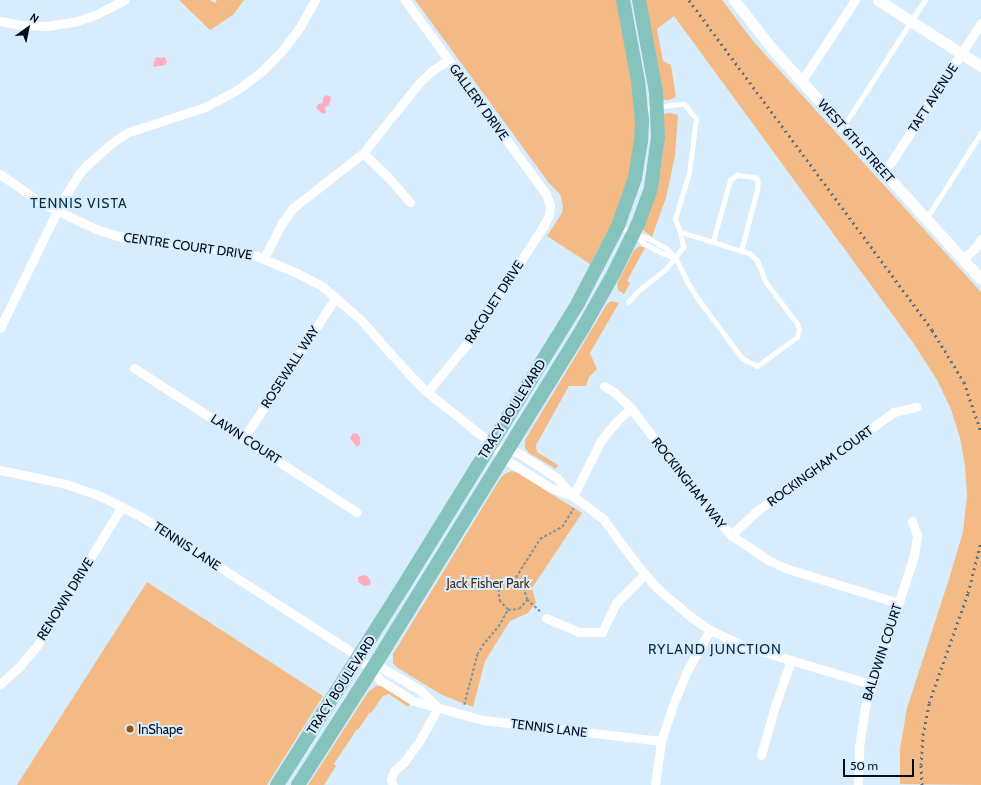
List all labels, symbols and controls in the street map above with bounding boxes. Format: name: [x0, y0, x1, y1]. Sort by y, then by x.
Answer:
north arrow: [8, 8, 48, 48]
text: N: [27, 10, 42, 26]
street label: GALLERY DRIVE: [446, 61, 512, 143]
street label: TAFT AVENUE: [905, 61, 961, 135]
street label: WEST 6TH STREET: [814, 96, 898, 186]
district label: TENNIS VISTA: [30, 195, 128, 211]
street label: CENTRE COURT DRIVE: [123, 229, 253, 263]
street label: RACQUET DRIVE: [461, 258, 527, 346]
street label: ROSEWALL WAY: [258, 323, 322, 411]
street label: TRACY BOULEVARD: [475, 356, 549, 462]
street label: LAWN COURT: [208, 411, 284, 467]
street label: ROCKINGHAM COURT: [764, 422, 876, 510]
street label: ROCKINGHAM WAY: [649, 434, 729, 532]
street label: TENNIS LANE: [150, 518, 224, 574]
street label: RENOWN DRIVE: [33, 555, 97, 643]
park label: Jack Fisher Park: [446, 575, 530, 591]
street label: BALDWIN COURT: [859, 601, 905, 703]
street label: TRACY BOULEVARD: [303, 633, 379, 737]
district label: RYLAND JUNCTION: [648, 641, 782, 657]
street label: TENNIS LANE: [510, 716, 588, 740]
place label: InShape: [138, 721, 183, 737]
marker: InShape: [125, 724, 135, 734]
scale bar: [845, 751, 916, 777]
text: 50 m: [850, 758, 878, 773]

